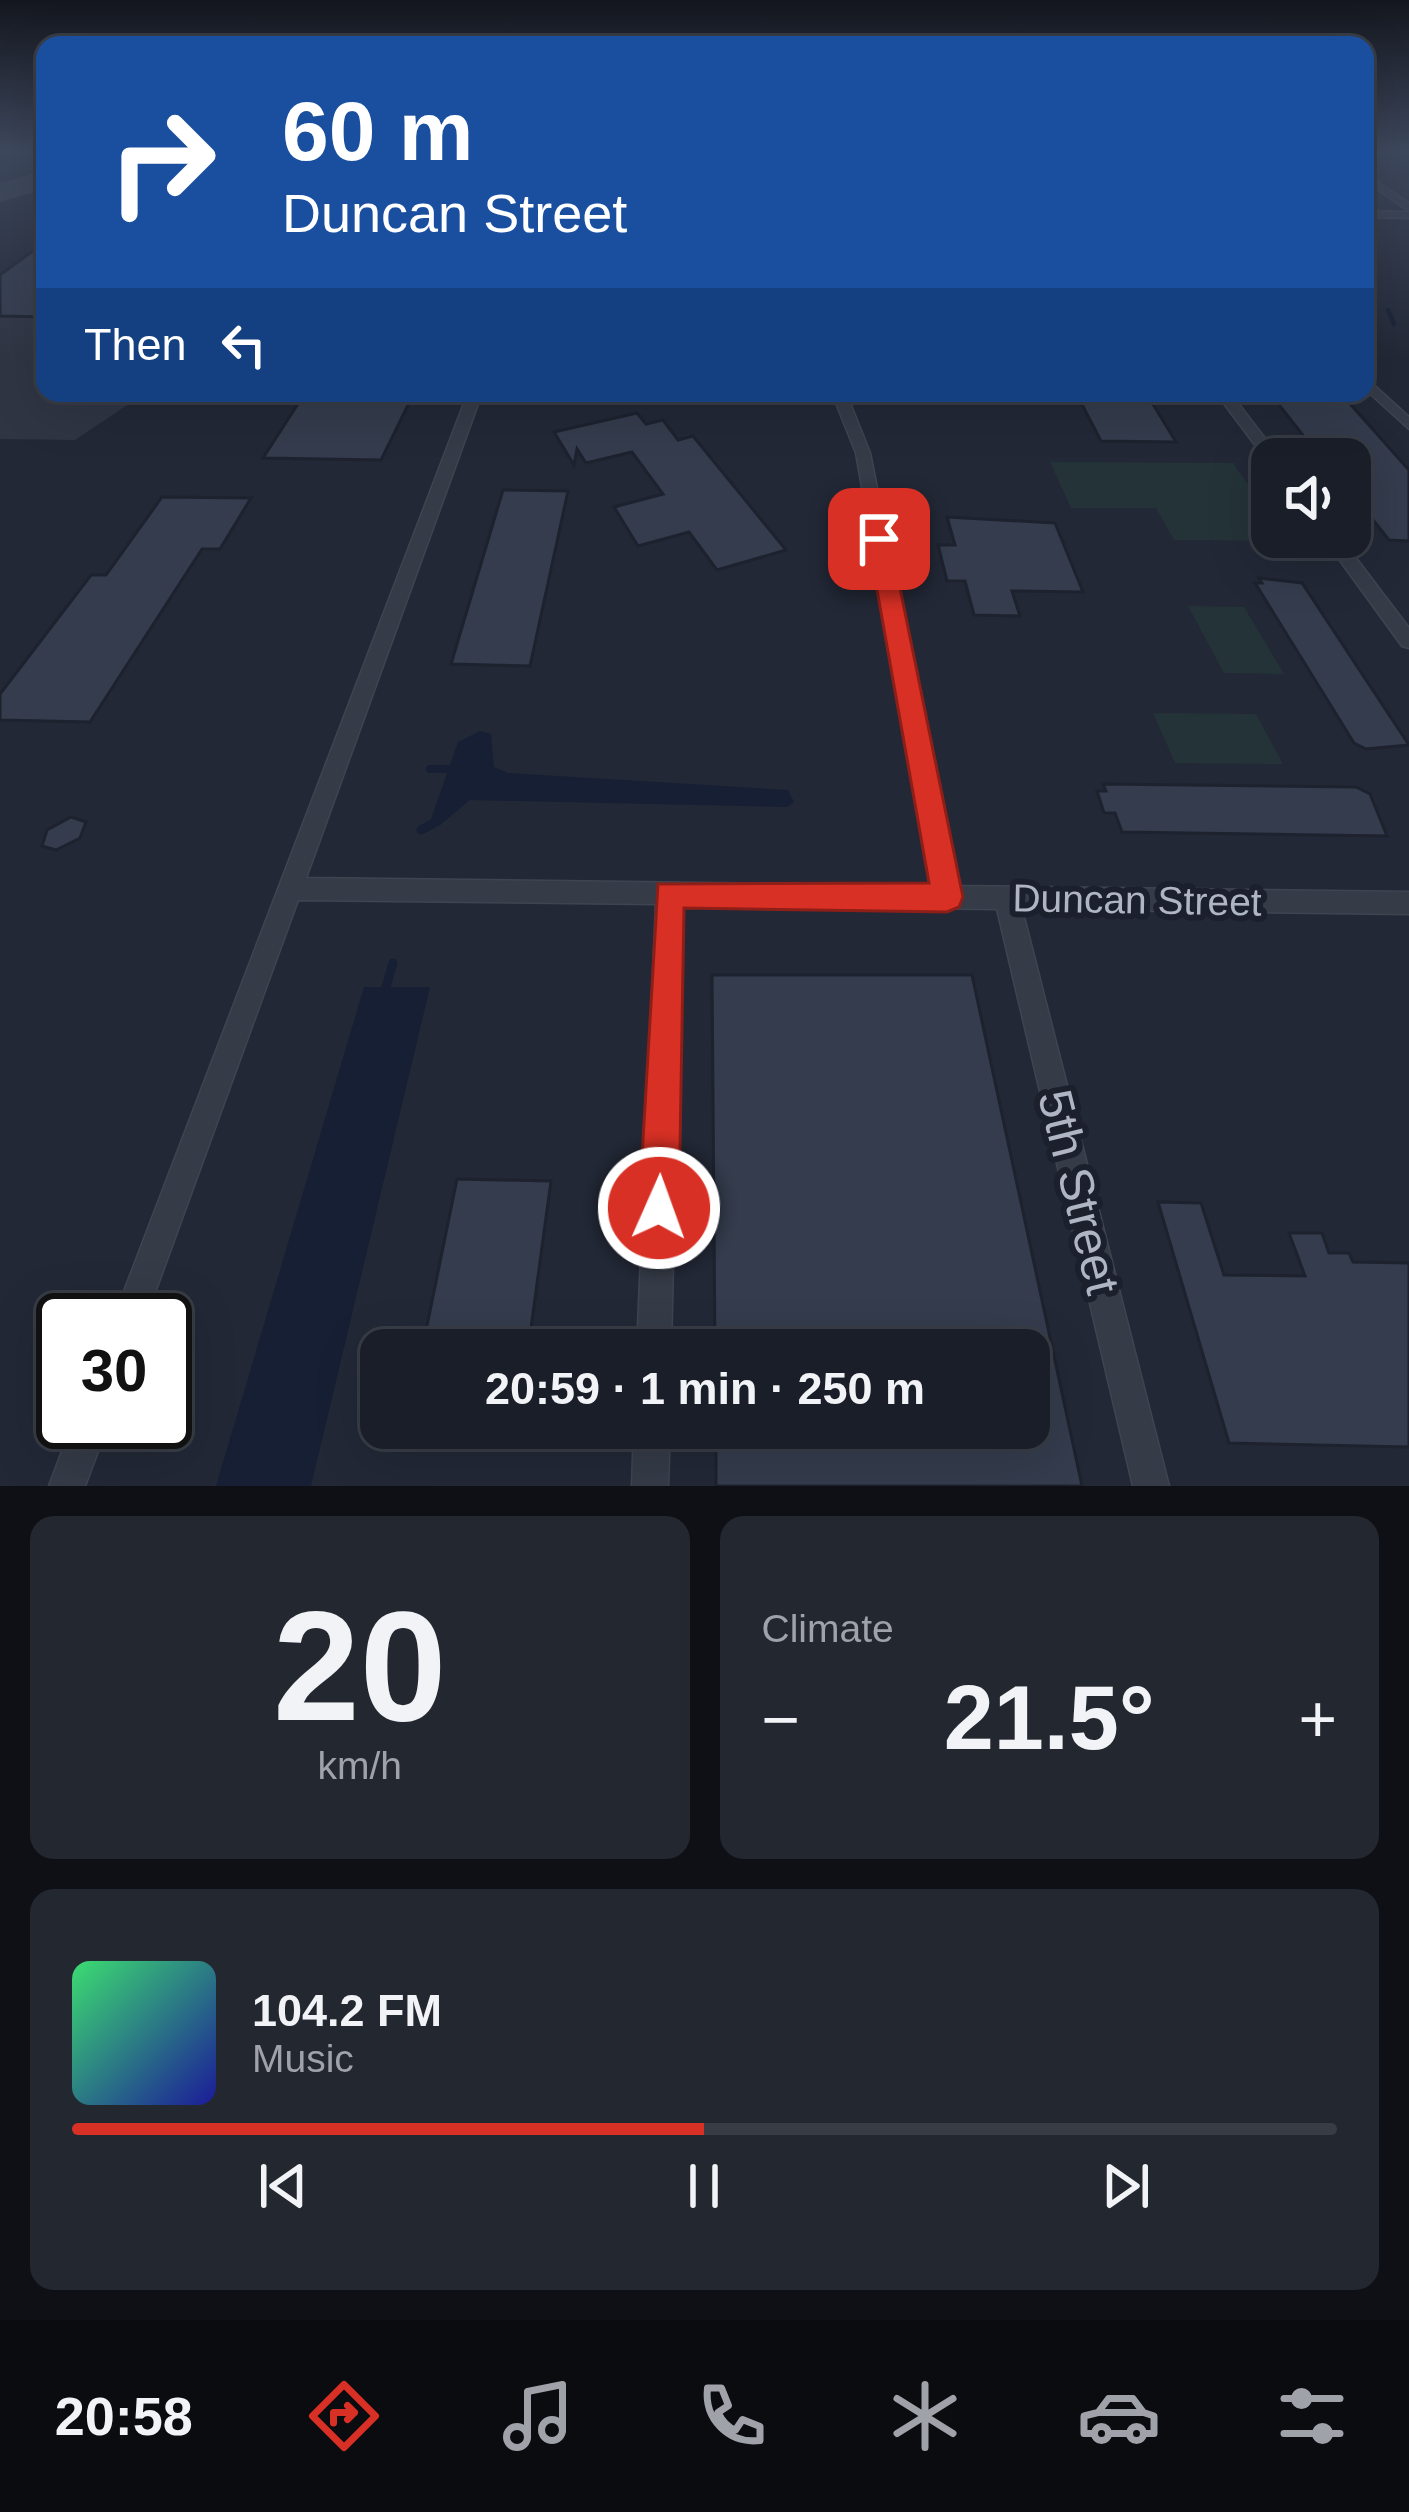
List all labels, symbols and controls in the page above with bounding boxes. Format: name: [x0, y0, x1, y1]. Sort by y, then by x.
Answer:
icon: right: [84, 84, 240, 240]
text: 60 m: [282, 84, 473, 178]
text: Duncan Street: [282, 183, 627, 243]
icon: left: [211, 312, 277, 378]
text: Then: [84, 319, 187, 370]
map controls: [1251, 438, 1371, 558]
button: sound: [1251, 438, 1371, 558]
pin: [828, 488, 930, 590]
icon: arrive: [846, 506, 912, 572]
street label: Duncan Street: [1012, 876, 1262, 924]
street label: 5th Street: [1028, 1085, 1130, 1299]
position arrow: [596, 1145, 722, 1271]
speed limit sign: 30: [36, 1293, 192, 1449]
text: 20:59 · 1 min · 250 m: [485, 1363, 925, 1414]
text: 20: [273, 1579, 447, 1753]
text: Climate: [762, 1607, 894, 1650]
text: 21.5°: [944, 1668, 1155, 1768]
text: −: [762, 1682, 800, 1756]
text: +: [1298, 1682, 1337, 1756]
text: km/h: [317, 1744, 402, 1787]
text: 104.2 FM: [252, 1985, 442, 2036]
text: Music: [252, 2037, 354, 2080]
icon: previous: [250, 2153, 316, 2219]
icon: pause: [671, 2153, 737, 2219]
icon: next: [1093, 2153, 1159, 2219]
icon: directions: [302, 2374, 386, 2458]
icon: music: [496, 2374, 580, 2458]
icon: phone: [690, 2374, 774, 2458]
icon: climate: [883, 2374, 967, 2458]
icon: car: [1077, 2374, 1161, 2458]
icon: filters: [1270, 2374, 1354, 2458]
text: 20:58: [55, 2386, 193, 2446]

